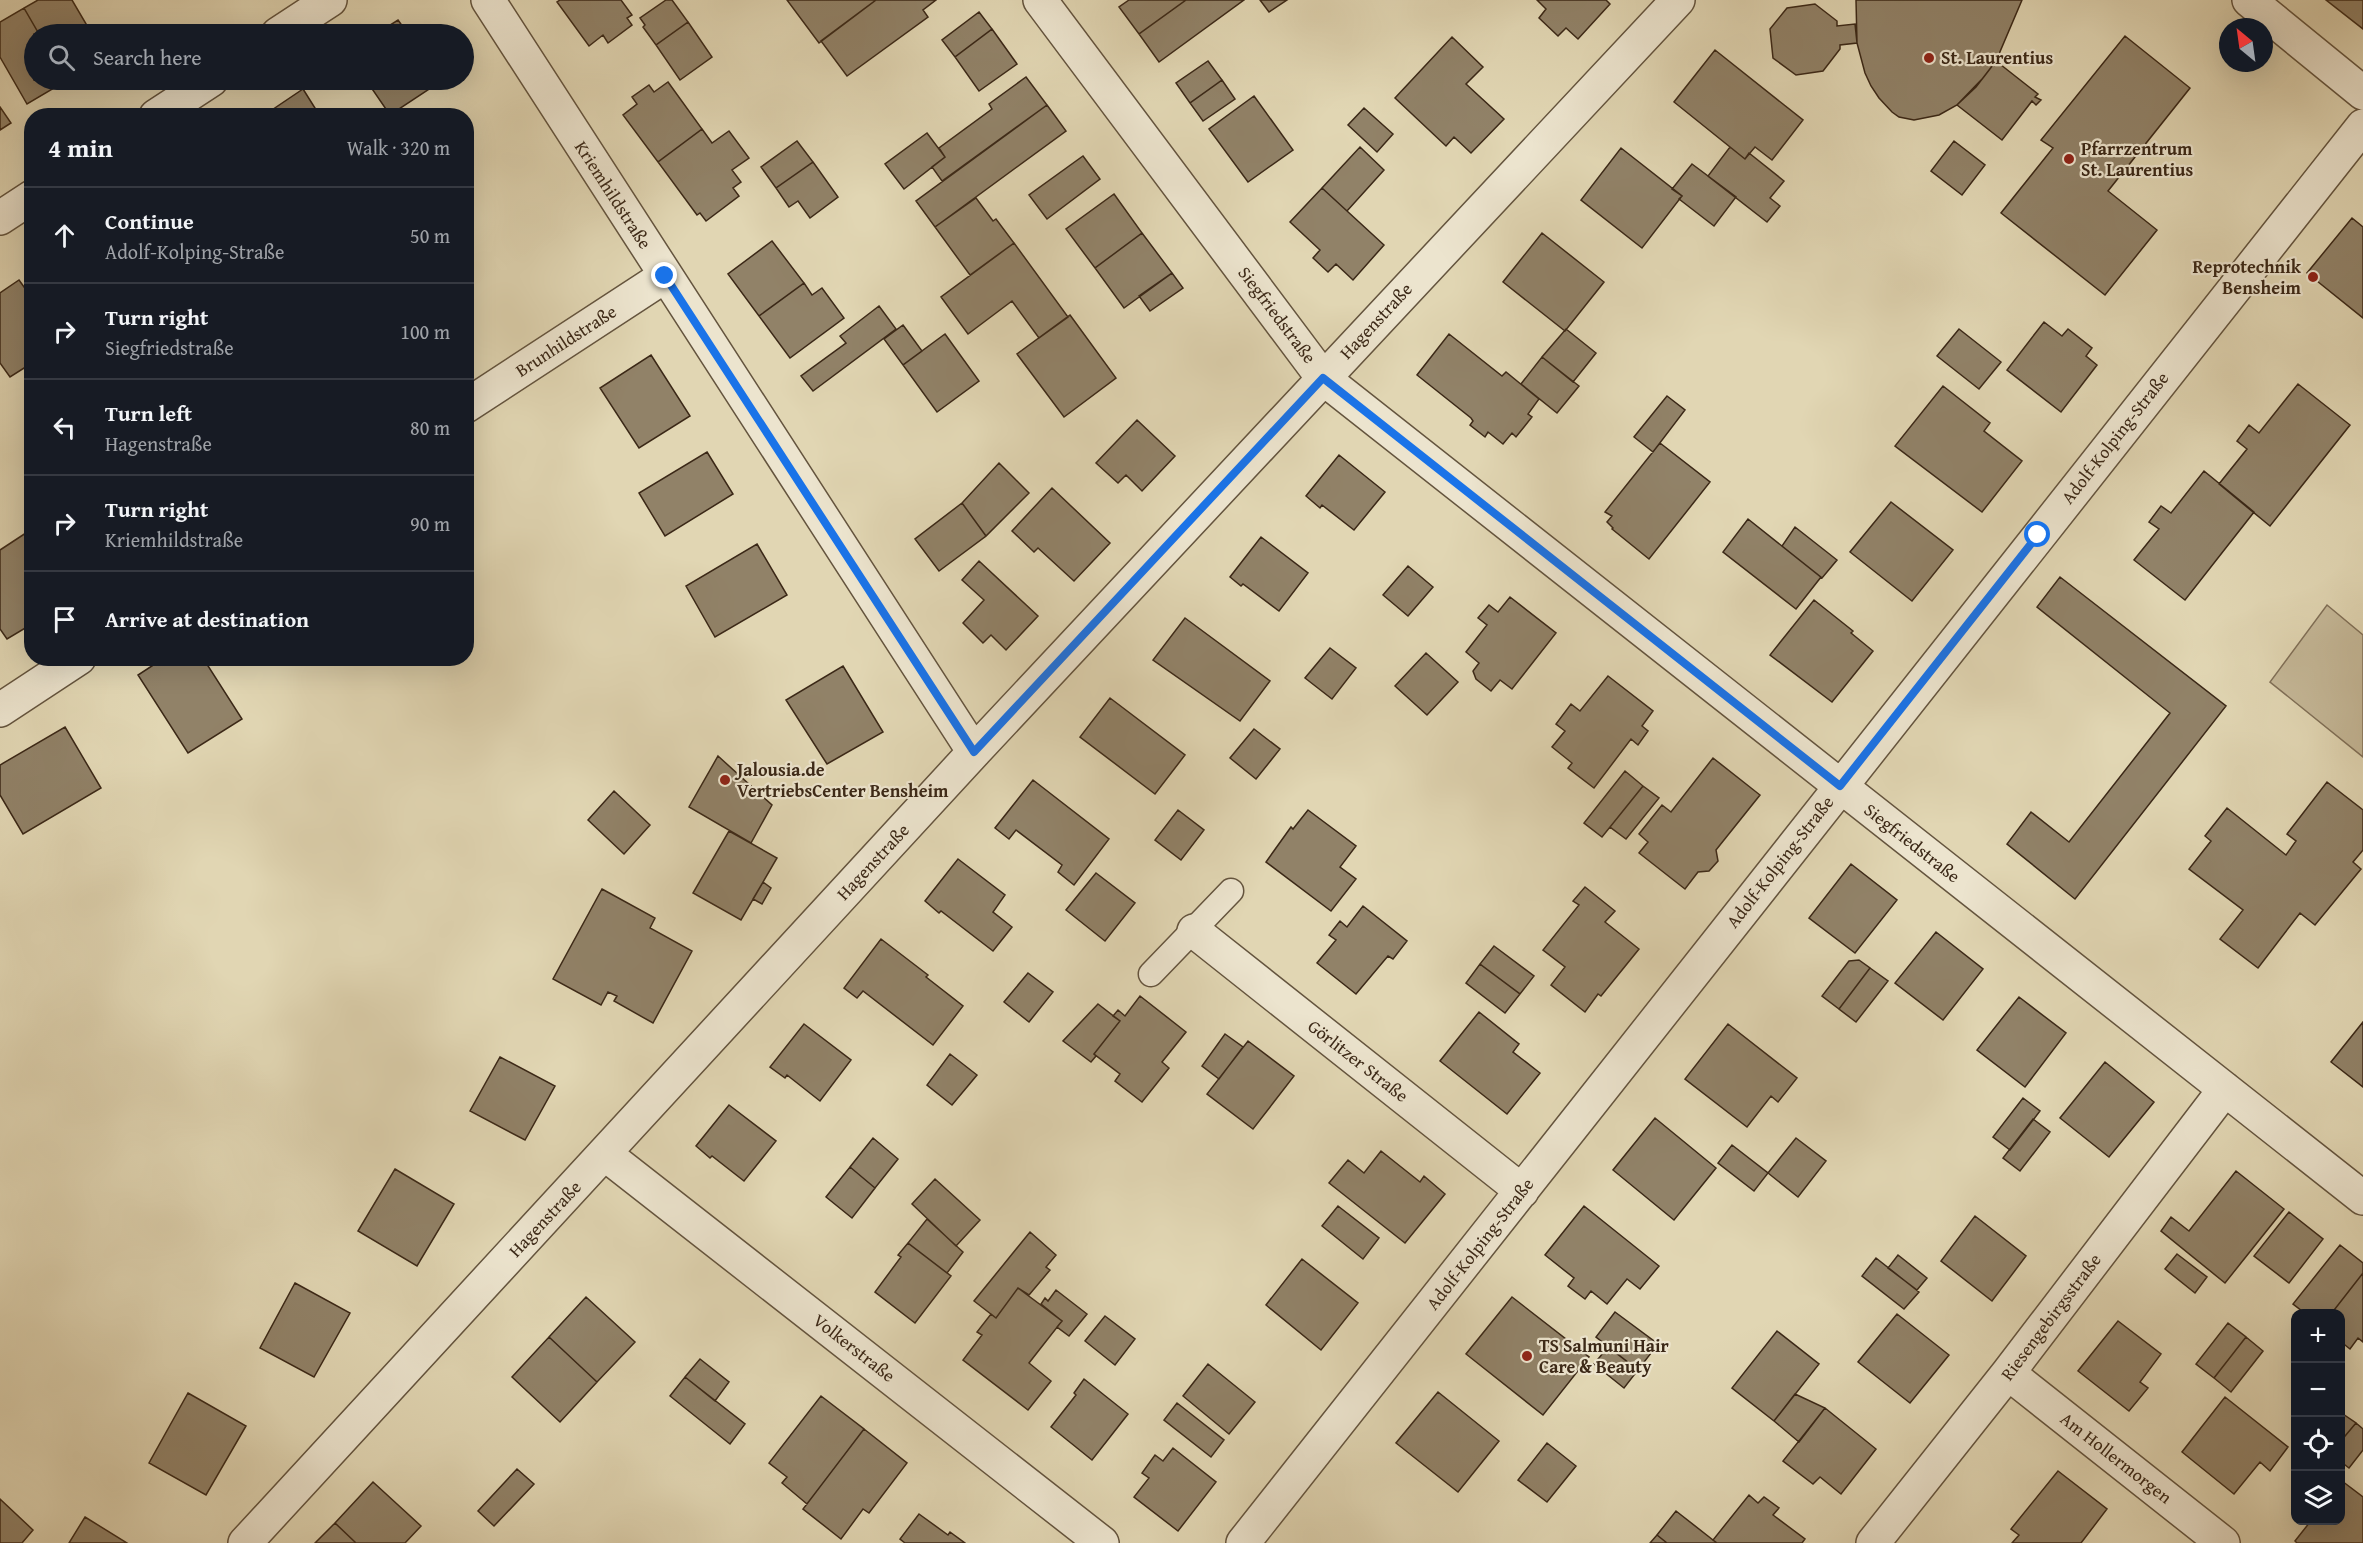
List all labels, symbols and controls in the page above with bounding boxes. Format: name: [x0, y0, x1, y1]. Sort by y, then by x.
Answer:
north arrow: [2219, 18, 2273, 72]
search box: [24, 24, 474, 90]
icon: search: [45, 41, 78, 74]
text: Search here: [93, 41, 202, 73]
place label: St. Laurentius: [1941, 44, 2053, 71]
marker: St. Laurentius: [1922, 51, 1936, 65]
text: 4 min: [48, 128, 113, 167]
text: Walk · 320 m: [347, 133, 450, 162]
street label: Kriemhildstraße: [568, 135, 659, 254]
place label: Pfarrzentrum St. Laurentius: [2081, 135, 2193, 183]
marker: Pfarrzentrum St. Laurentius: [2062, 152, 2076, 166]
text: Continue: [105, 205, 194, 237]
icon: ahead: [48, 219, 81, 252]
text: 50 m: [410, 221, 450, 250]
text: Adolf-Kolping-Straße: [105, 237, 284, 266]
place label: Reprotechnik Bensheim: [2192, 253, 2302, 301]
street label: Siegfriedstraße: [1232, 260, 1323, 369]
route end: [651, 262, 677, 288]
marker: Reprotechnik Bensheim: [2306, 270, 2320, 284]
street label: Hagenstraße: [1333, 276, 1418, 365]
street label: Brunhildstraße: [510, 298, 622, 383]
text: Turn right: [105, 301, 208, 333]
icon: right: [48, 315, 81, 348]
text: 100 m: [400, 317, 450, 346]
text: Siegfriedstraße: [105, 333, 234, 362]
street label: Adolf-Kolping-Straße: [2054, 366, 2175, 510]
text: Turn left: [105, 397, 192, 429]
icon: left: [48, 411, 81, 444]
text: 80 m: [410, 413, 450, 442]
text: Hagenstraße: [105, 429, 212, 458]
text: Turn right: [105, 493, 208, 525]
icon: right: [48, 507, 81, 540]
text: 90 m: [410, 509, 450, 538]
route start: [2024, 521, 2050, 547]
text: Kriemhildstraße: [105, 525, 243, 554]
icon: arrive: [48, 603, 81, 636]
text: Arrive at destination: [105, 603, 309, 635]
place label: Jalousia.de VertriebsCenter Bensheim: [734, 756, 949, 804]
marker: Jalousia.de VertriebsCenter Bensheim: [718, 773, 732, 787]
street label: Adolf-Kolping-Straße: [1719, 790, 1840, 934]
street label: Siegfriedstraße: [1858, 796, 1966, 889]
street label: Hagenstraße: [830, 817, 915, 906]
street label: Görlitzer Straße: [1302, 1013, 1414, 1109]
street label: Adolf-Kolping-Straße: [1419, 1172, 1540, 1316]
street label: Hagenstraße: [502, 1174, 587, 1263]
street label: Riesengebirgsstraße: [1994, 1247, 2107, 1386]
street label: Volkerstraße: [807, 1307, 901, 1388]
map controls: [2291, 1309, 2345, 1525]
button: +: [2291, 1309, 2345, 1363]
place label: TS Salmuni Hair Care & Beauty: [1539, 1332, 1670, 1380]
marker: TS Salmuni Hair Care & Beauty: [1520, 1349, 1534, 1363]
button: −: [2291, 1363, 2345, 1417]
street label: Am Hollermorgen: [2055, 1405, 2178, 1510]
button: locate: [2291, 1417, 2345, 1471]
button: layers: [2291, 1471, 2345, 1525]

